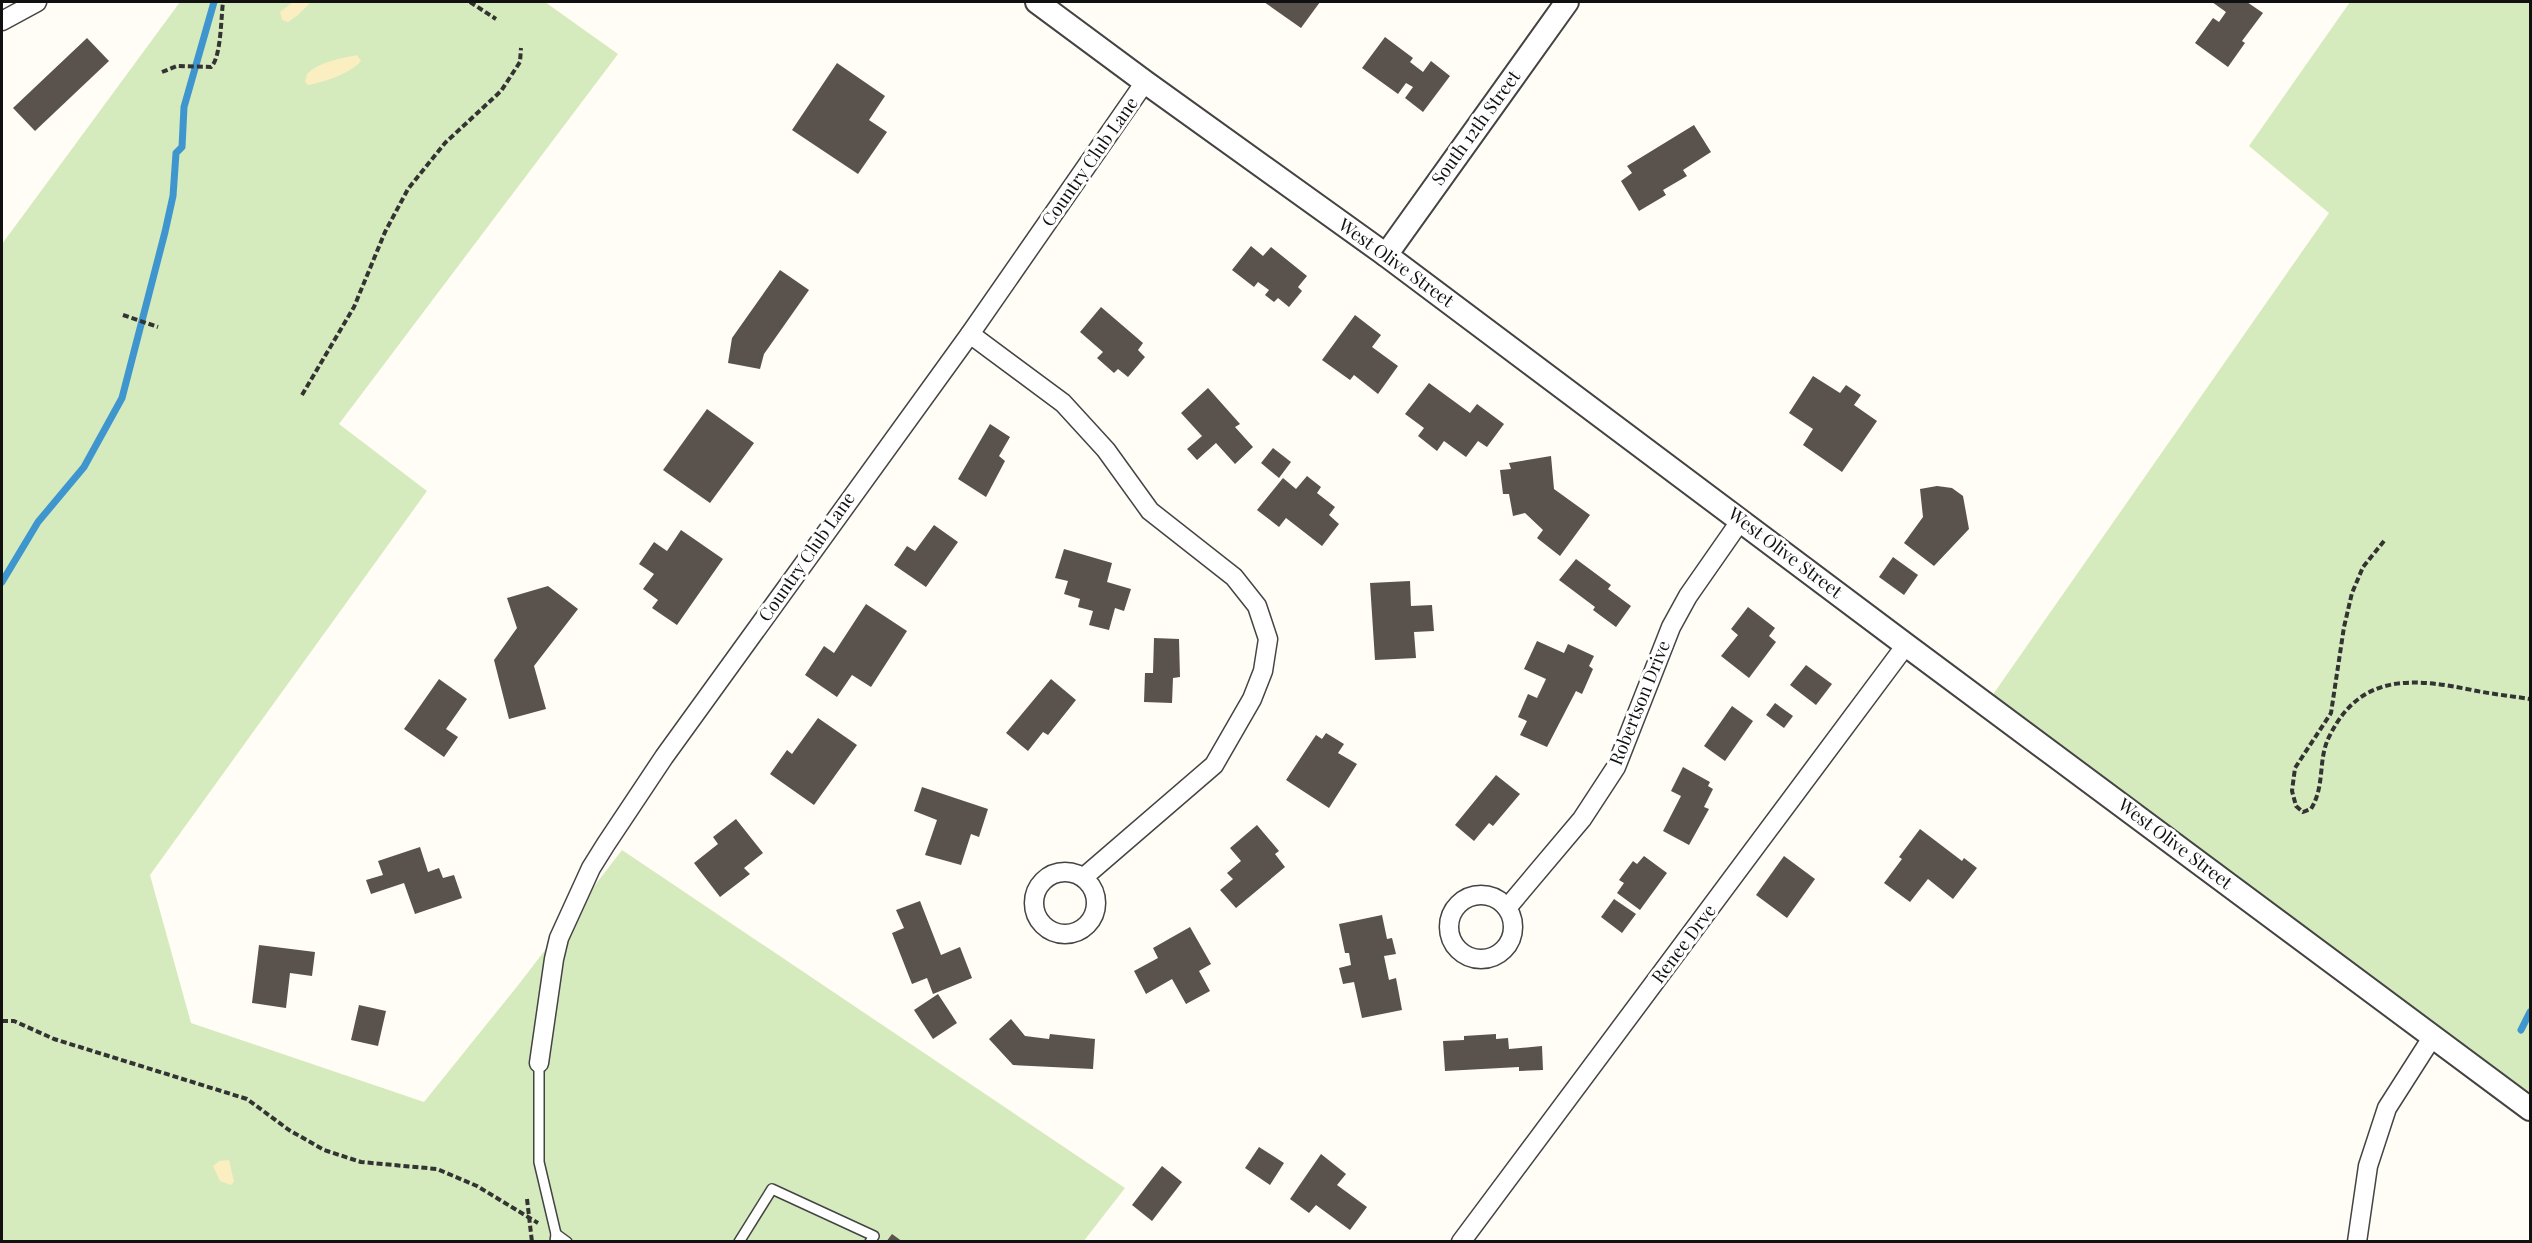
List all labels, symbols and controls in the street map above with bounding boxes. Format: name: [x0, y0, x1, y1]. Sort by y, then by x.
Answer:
street label: South 12th Street: [1425, 65, 1525, 190]
street label: Country Club Lane: [1035, 92, 1143, 231]
street label: West Olive Street: [1333, 212, 1460, 312]
street label: Country Club Lane: [752, 487, 860, 626]
street label: West Olive Street: [1723, 501, 1848, 603]
street label: Robertson Drive: [1603, 637, 1675, 768]
street label: West Olive Street: [2113, 792, 2238, 894]
street label: Renee Drve: [1646, 899, 1721, 988]

